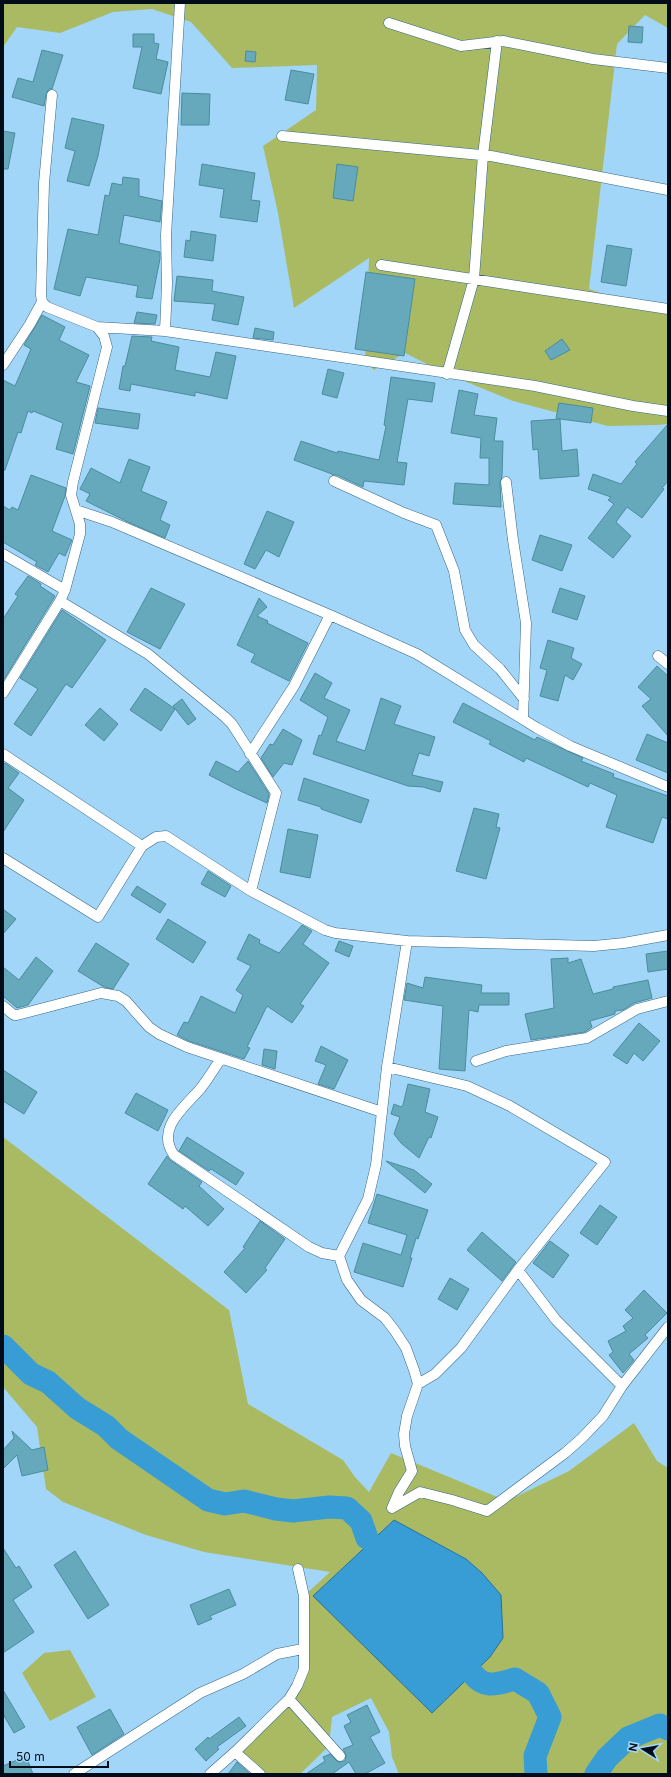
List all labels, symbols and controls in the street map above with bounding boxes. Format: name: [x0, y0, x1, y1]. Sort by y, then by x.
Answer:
north arrow: [623, 1729, 663, 1769]
text: N: [626, 1742, 641, 1753]
scale bar: [10, 1743, 108, 1769]
text: 50 m: [16, 1749, 45, 1764]

